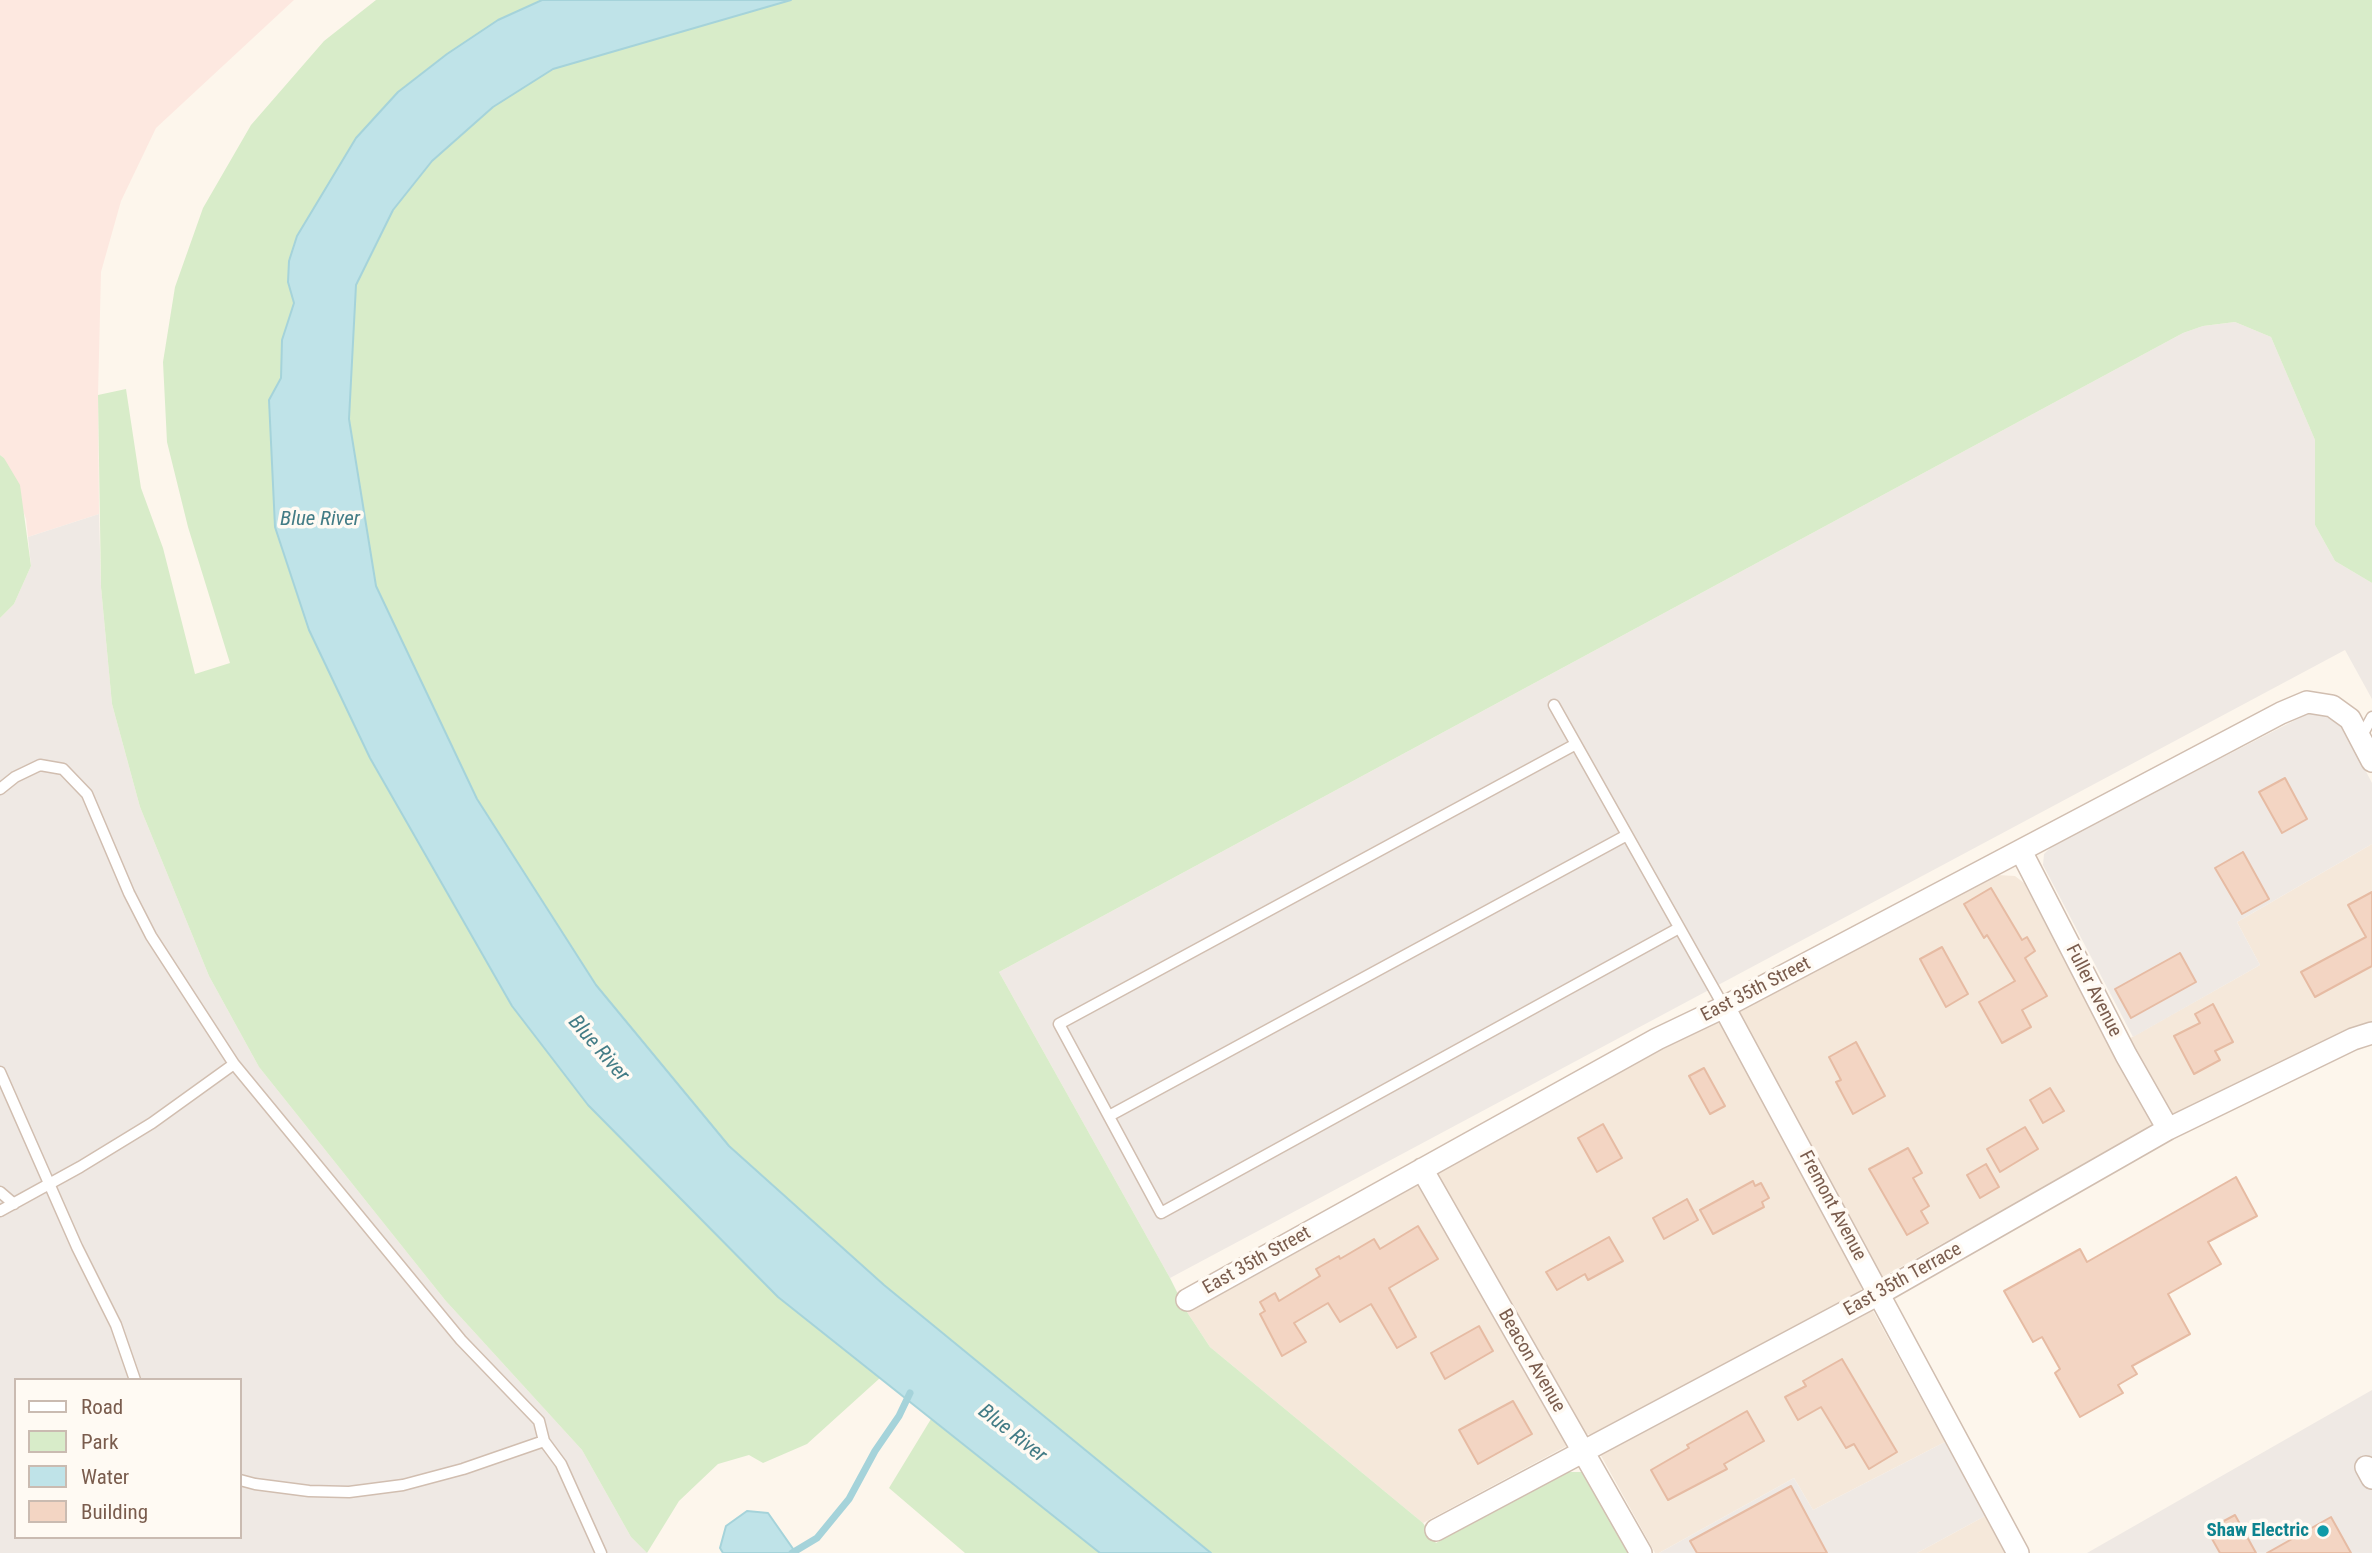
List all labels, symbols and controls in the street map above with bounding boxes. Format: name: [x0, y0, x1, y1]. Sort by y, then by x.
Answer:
water label: Blue River: [280, 507, 360, 533]
street label: Fuller Avenue: [2060, 941, 2126, 1041]
street label: East 35th Street: [1698, 953, 1814, 1027]
water label: Blue River: [562, 1011, 634, 1087]
street label: Fremont Avenue: [1793, 1147, 1871, 1265]
street label: East 35th Street: [1199, 1222, 1315, 1300]
street label: East 35th Terrace: [1840, 1238, 1966, 1322]
street label: Beacon Avenue: [1492, 1306, 1570, 1416]
legend: [14, 1378, 242, 1539]
text: Road: [81, 1395, 123, 1419]
water label: Blue River: [973, 1400, 1051, 1468]
text: Park: [81, 1430, 118, 1454]
text: Water: [81, 1465, 129, 1489]
text: Building: [81, 1500, 148, 1524]
place label: Shaw Electric: [2206, 1520, 2309, 1542]
marker: Shaw Electric: [2315, 1523, 2331, 1539]

